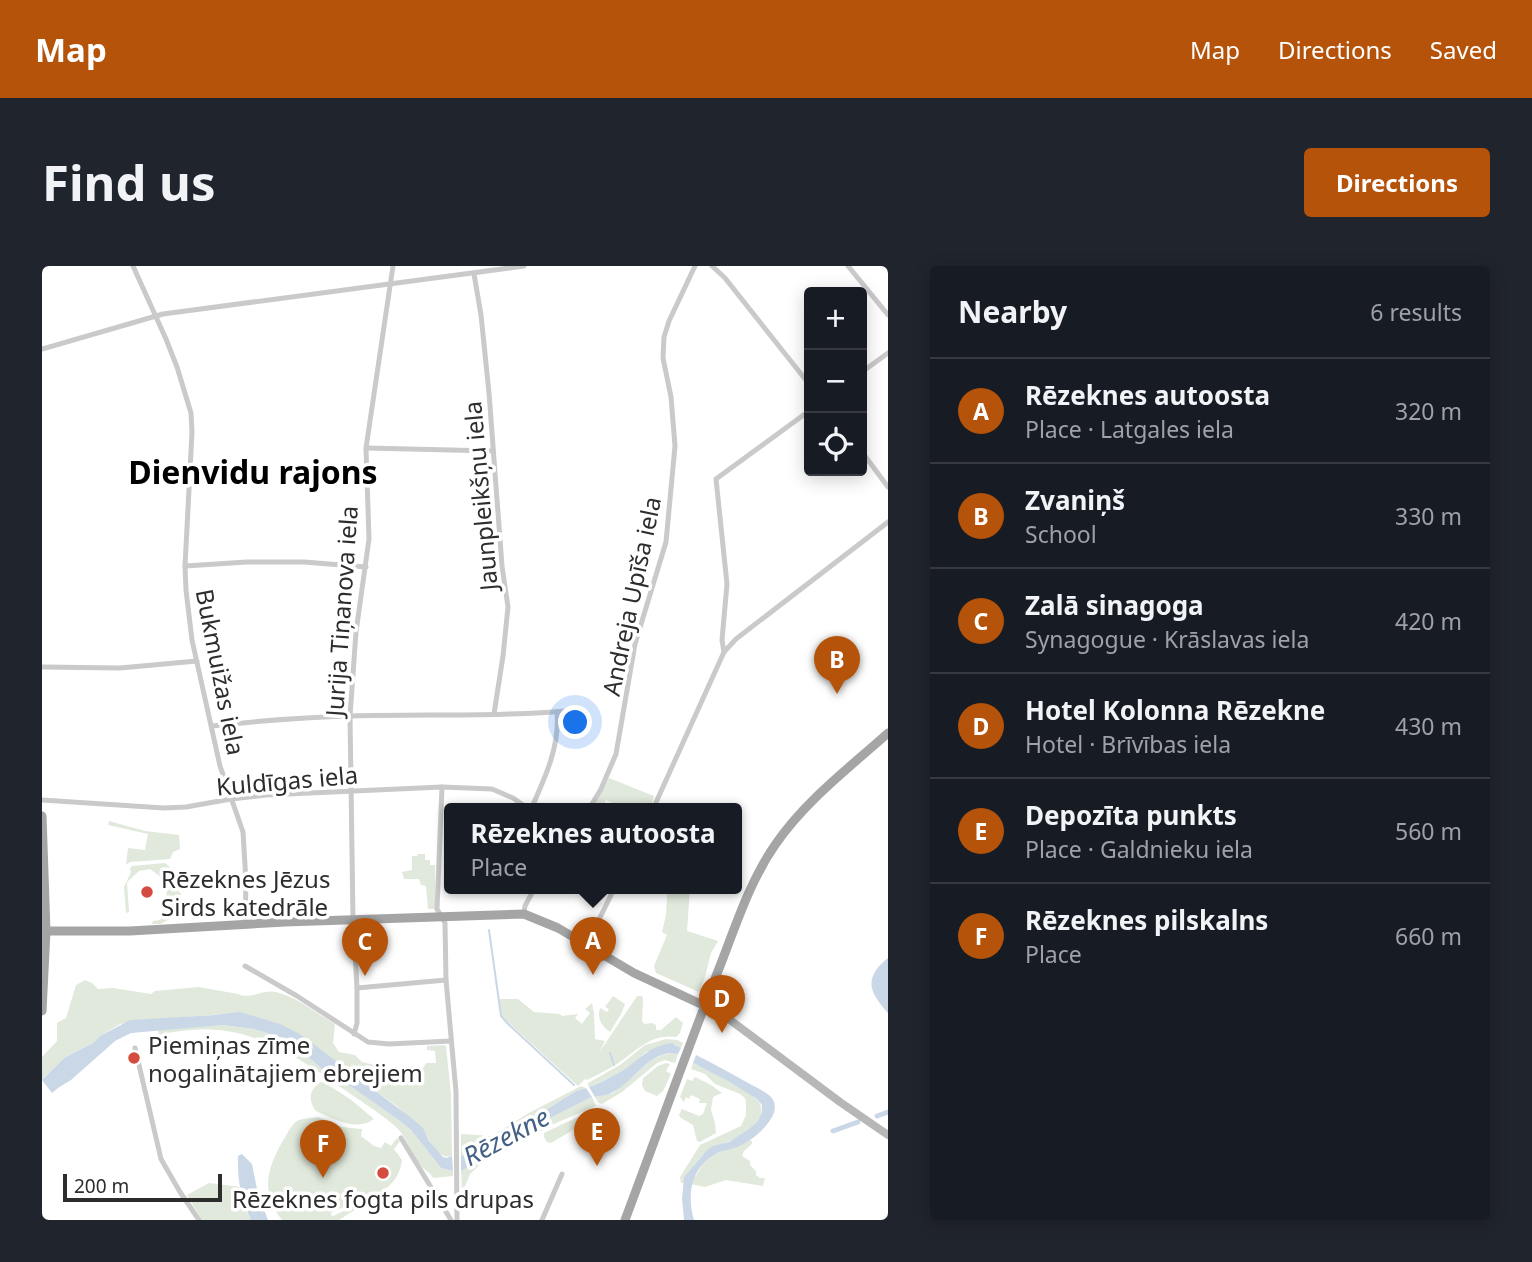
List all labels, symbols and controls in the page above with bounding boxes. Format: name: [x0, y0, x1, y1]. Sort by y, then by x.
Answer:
text: Map: [35, 27, 107, 72]
text: Map: [1190, 33, 1240, 66]
text: Directions: [1278, 33, 1392, 66]
text: Saved: [1430, 33, 1497, 66]
button: Directions: [1304, 148, 1490, 217]
text: Find us: [42, 149, 216, 215]
map controls: [804, 287, 867, 476]
button: +: [804, 287, 867, 350]
text: Nearby: [958, 291, 1067, 332]
text: 6 results: [1370, 296, 1462, 328]
button: −: [804, 350, 867, 413]
text: Rēzeknes autoosta: [1025, 377, 1270, 413]
text: A: [973, 395, 989, 427]
text: 320 m: [1395, 395, 1462, 427]
street label: Jaunpleikšņu iela: [455, 400, 505, 594]
button: locate: [804, 413, 867, 476]
text: Place · Latgales iela: [1025, 413, 1234, 445]
district label: Dienvidu rajons: [128, 450, 378, 493]
text: Zvaniņš: [1025, 482, 1125, 518]
street label: Andreja Upīša iela: [594, 493, 668, 699]
text: B: [973, 500, 989, 532]
text: 330 m: [1395, 500, 1462, 532]
street label: Jurija Tiņanova iela: [317, 504, 365, 720]
text: School: [1025, 518, 1097, 550]
street label: Bukmuižas iela: [189, 586, 253, 758]
text: Zalā sinagoga: [1025, 587, 1204, 623]
text: C: [974, 605, 988, 637]
text: 420 m: [1395, 605, 1462, 637]
text: Synagogue · Krāslavas iela: [1025, 623, 1309, 655]
pin: B: [814, 636, 860, 694]
text: Hotel Kolonna Rēzekne: [1025, 692, 1325, 728]
your location: [558, 705, 592, 739]
text: D: [973, 710, 989, 742]
text: 430 m: [1395, 710, 1462, 742]
text: Hotel · Brīvības iela: [1025, 728, 1231, 760]
street label: Kuldīgas iela: [215, 757, 359, 803]
text: Depozīta punkts: [1025, 797, 1237, 833]
popup: [444, 803, 742, 894]
text: Rēzeknes autoosta: [470, 815, 716, 851]
text: E: [975, 815, 987, 847]
text: 560 m: [1395, 815, 1462, 847]
text: Place · Galdnieku iela: [1025, 833, 1253, 865]
text: Place: [470, 851, 527, 883]
place label: Rēzeknes Jēzus Sirds katedrāle: [161, 862, 330, 923]
marker: Rēzeknes Jēzus Sirds katedrāle: [139, 884, 155, 900]
text: Rēzeknes pilskalns: [1025, 902, 1268, 938]
pin: A: [570, 917, 616, 975]
pin: C: [342, 918, 388, 976]
text: F: [975, 920, 987, 952]
text: 660 m: [1395, 920, 1462, 952]
text: Place: [1025, 938, 1082, 970]
pin: D: [699, 975, 745, 1033]
place label: Piemiņas zīme nogalinātajiem ebrejiem: [148, 1028, 423, 1089]
marker: Piemiņas zīme nogalinātajiem ebrejiem: [126, 1050, 142, 1066]
water label: Rēzekne: [456, 1098, 556, 1174]
pin: E: [574, 1108, 620, 1166]
pin: F: [300, 1120, 346, 1178]
marker: Rēzeknes fogta pils drupas: [375, 1165, 391, 1181]
scale bar: [63, 1171, 222, 1203]
text: 200 m: [74, 1173, 129, 1199]
place label: Rēzeknes fogta pils drupas: [232, 1182, 534, 1215]

